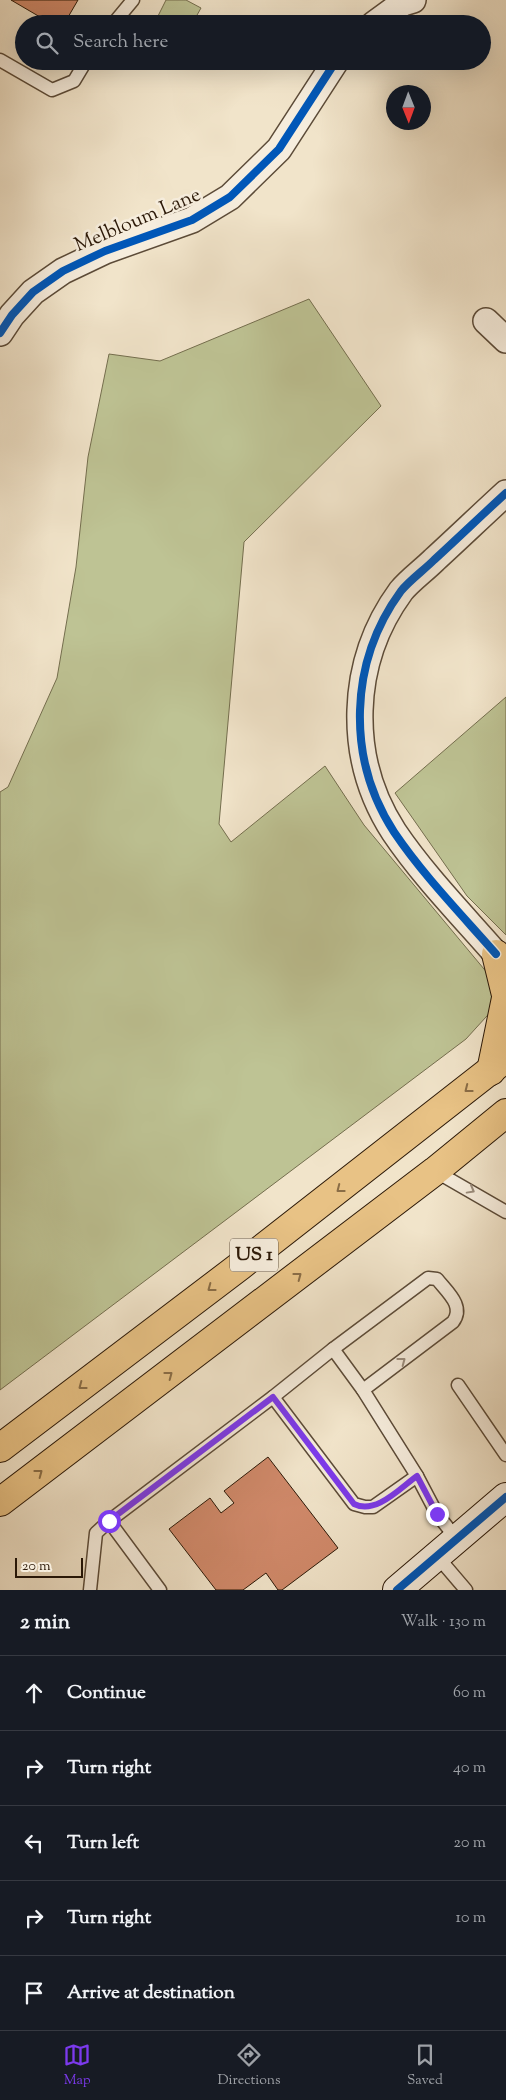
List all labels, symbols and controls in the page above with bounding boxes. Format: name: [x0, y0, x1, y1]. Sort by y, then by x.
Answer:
search box: [15, 15, 491, 70]
icon: search: [33, 29, 61, 57]
text: Search here: [73, 29, 168, 56]
north arrow: [386, 85, 431, 130]
street label: Melbloum Lane: [70, 181, 206, 261]
one-way arrow: [464, 1083, 474, 1092]
one-way arrow: [337, 1183, 346, 1191]
one-way arrow: [466, 1184, 475, 1194]
road number: US 1: [230, 1238, 278, 1272]
one-way arrow: [292, 1273, 302, 1282]
one-way arrow: [207, 1282, 217, 1291]
one-way arrow: [396, 1358, 406, 1367]
one-way arrow: [163, 1372, 172, 1380]
one-way arrow: [78, 1380, 88, 1389]
one-way arrow: [33, 1470, 42, 1478]
route end: [426, 1503, 449, 1526]
route start: [98, 1510, 121, 1533]
scale bar: [15, 1555, 82, 1578]
text: 20 m: [22, 1557, 51, 1577]
text: 2 min: [20, 1608, 70, 1638]
text: Walk · 130 m: [401, 1611, 486, 1634]
icon: ahead: [20, 1679, 48, 1707]
text: Continue: [67, 1680, 146, 1707]
text: 60 m: [453, 1682, 486, 1705]
icon: right: [20, 1754, 48, 1782]
text: Turn right: [67, 1755, 151, 1782]
text: 40 m: [453, 1757, 486, 1780]
icon: left: [20, 1829, 48, 1857]
text: Turn left: [67, 1830, 139, 1857]
text: 20 m: [453, 1832, 486, 1855]
icon: right: [20, 1904, 48, 1932]
text: Turn right: [67, 1905, 151, 1932]
text: 10 m: [456, 1907, 486, 1930]
icon: arrive: [20, 1979, 48, 2007]
text: Arrive at destination: [67, 1980, 235, 2007]
tab: Map: [63, 2041, 91, 2091]
tab: Directions: [217, 2041, 281, 2091]
tab: Saved: [407, 2041, 443, 2091]

